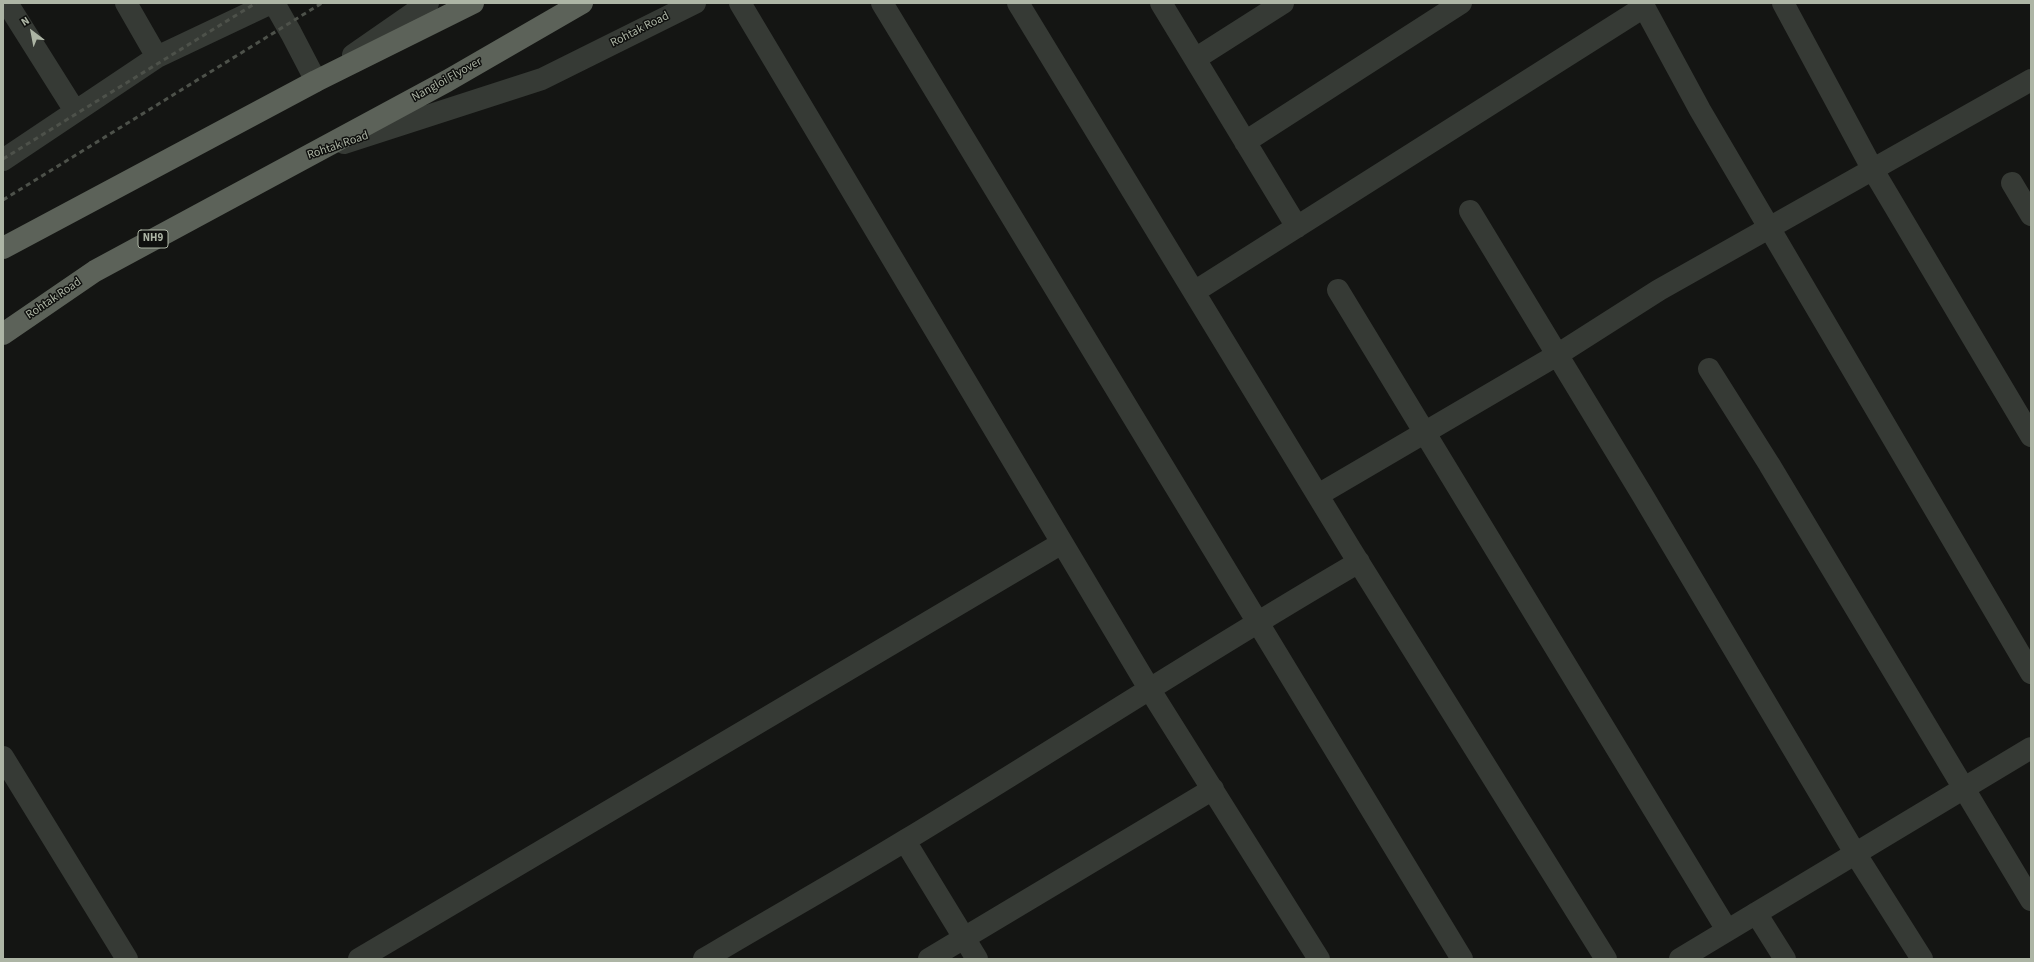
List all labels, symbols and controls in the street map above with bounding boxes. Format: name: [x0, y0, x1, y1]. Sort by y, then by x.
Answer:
street label: Rohtak Road: [608, 9, 672, 51]
north arrow: [12, 12, 52, 52]
text: N: [18, 13, 32, 30]
street label: Nangloi Flyover: [409, 55, 485, 105]
street label: Rohtak Road: [306, 129, 370, 163]
road number: NH9: [138, 230, 168, 248]
street label: Rohtak Road: [24, 275, 84, 323]

